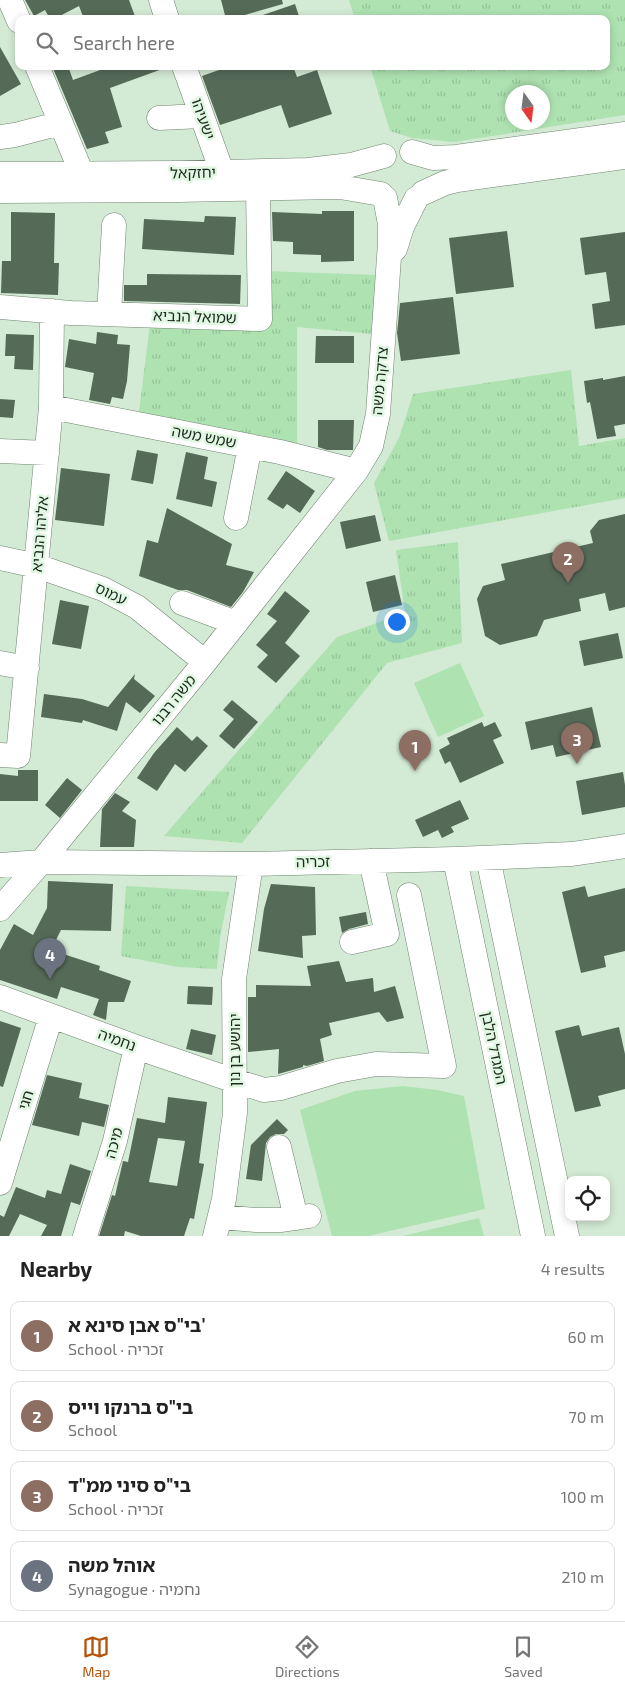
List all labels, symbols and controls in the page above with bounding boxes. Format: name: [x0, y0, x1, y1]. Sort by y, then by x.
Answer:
search box: [15, 15, 610, 70]
icon: search: [33, 29, 61, 57]
text: Search here: [73, 31, 175, 54]
north arrow: [505, 85, 550, 130]
street label: ישעיהו: [189, 96, 219, 142]
street label: יחזקאל: [170, 163, 216, 181]
street label: שמואל הנביא: [153, 306, 237, 326]
street label: צדקה משה: [367, 346, 391, 416]
street label: שמש משה: [170, 421, 238, 451]
street label: אליהו הנביא: [27, 495, 51, 573]
pin: 2: [552, 542, 584, 583]
street label: עמוס: [93, 578, 130, 608]
your location: [384, 609, 410, 635]
street label: משה רבנו: [147, 670, 199, 728]
pin: 3: [561, 723, 593, 764]
pin: 1: [399, 730, 431, 771]
street label: זכריה: [296, 852, 330, 870]
pin: 4: [34, 938, 66, 979]
street label: המגדל הלבן: [478, 1010, 512, 1086]
street label: יהושע בן נון: [225, 1013, 243, 1087]
street label: נחמיה: [96, 1024, 139, 1054]
street label: חגי: [14, 1088, 36, 1112]
street label: מיכה: [100, 1125, 126, 1160]
map controls: [565, 1176, 610, 1221]
button: locate: [565, 1176, 610, 1221]
text: Nearby: [20, 1256, 92, 1281]
text: 4 results: [541, 1259, 605, 1278]
text: בי"ס אבן סינא א': [68, 1313, 205, 1336]
text: 1: [34, 1327, 40, 1346]
text: 60 m: [568, 1327, 604, 1346]
text: School · זכריה: [68, 1339, 164, 1358]
text: בי"ס ברנקו וייס: [68, 1395, 193, 1418]
text: 2: [32, 1407, 42, 1426]
text: 70 m: [569, 1407, 604, 1426]
text: School: [68, 1420, 117, 1439]
text: בי"ס סיני ממ"ד: [68, 1473, 191, 1496]
text: 3: [32, 1487, 42, 1506]
text: 100 m: [561, 1487, 604, 1506]
text: School · זכריה: [68, 1499, 164, 1518]
text: אוהל משה: [68, 1553, 155, 1576]
text: 4: [32, 1567, 42, 1586]
text: 210 m: [561, 1567, 604, 1586]
text: Synagogue · נחמיה: [68, 1579, 201, 1598]
tab: Map: [82, 1633, 110, 1680]
tab: Directions: [275, 1633, 340, 1680]
tab: Saved: [504, 1633, 543, 1680]

